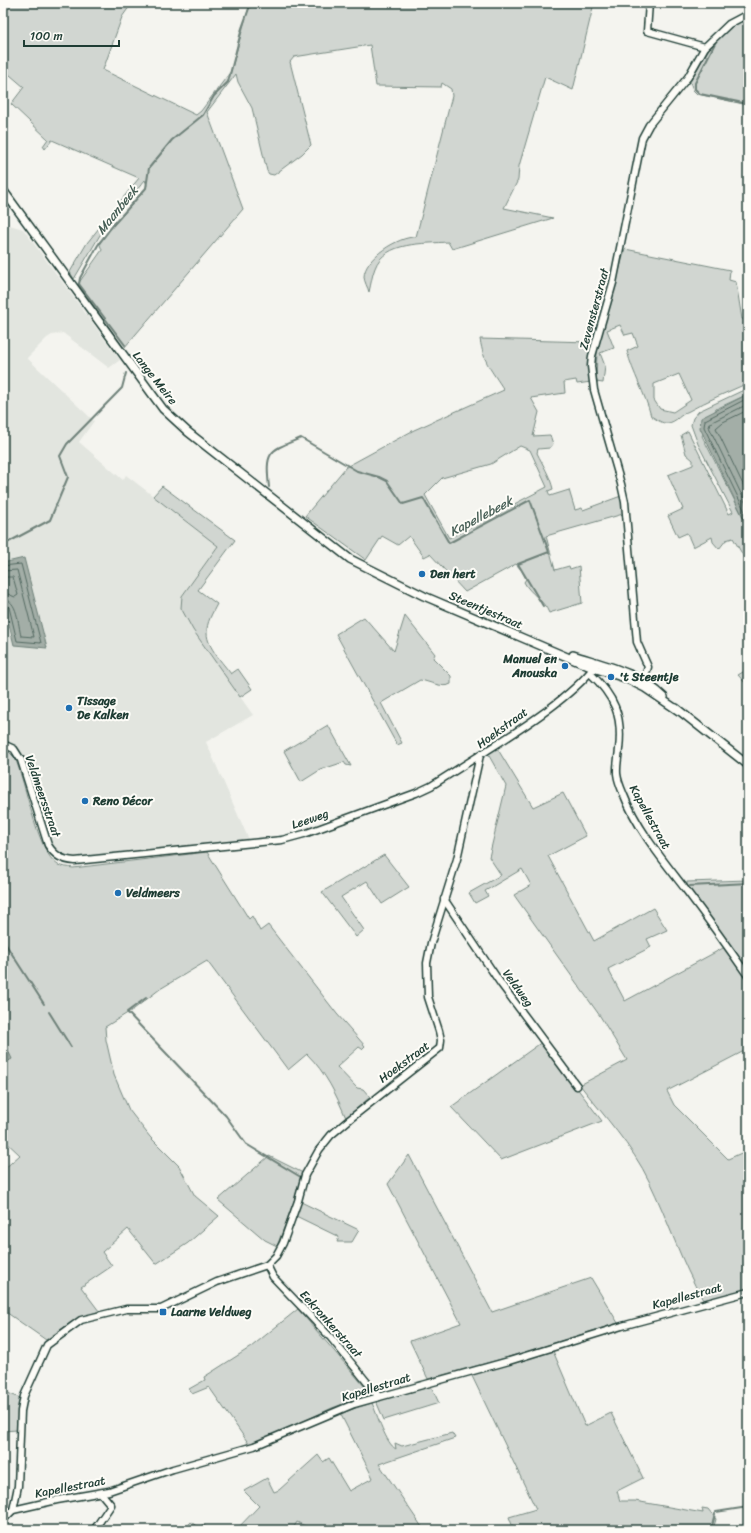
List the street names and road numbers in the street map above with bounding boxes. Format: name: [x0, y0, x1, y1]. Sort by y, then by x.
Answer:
street label: Zevensterstraat: [573, 265, 616, 352]
street label: Lange Meire: [127, 346, 183, 410]
street label: Steentjestraat: [445, 585, 527, 635]
street label: Hoekstraat: [471, 702, 533, 754]
street label: Veldmeersstraat: [19, 752, 68, 841]
street label: Kapellestraat: [623, 780, 677, 854]
street label: Leeweg: [288, 802, 332, 836]
street label: Veldweg: [497, 964, 539, 1012]
street label: Hoekstraat: [374, 1035, 434, 1089]
street label: Kapellestraat: [650, 1276, 724, 1316]
street label: Eekronkerstraat: [294, 1285, 369, 1364]
street label: Kapellestraat: [339, 1366, 413, 1408]
street label: Kapellestraat: [33, 1469, 107, 1505]

